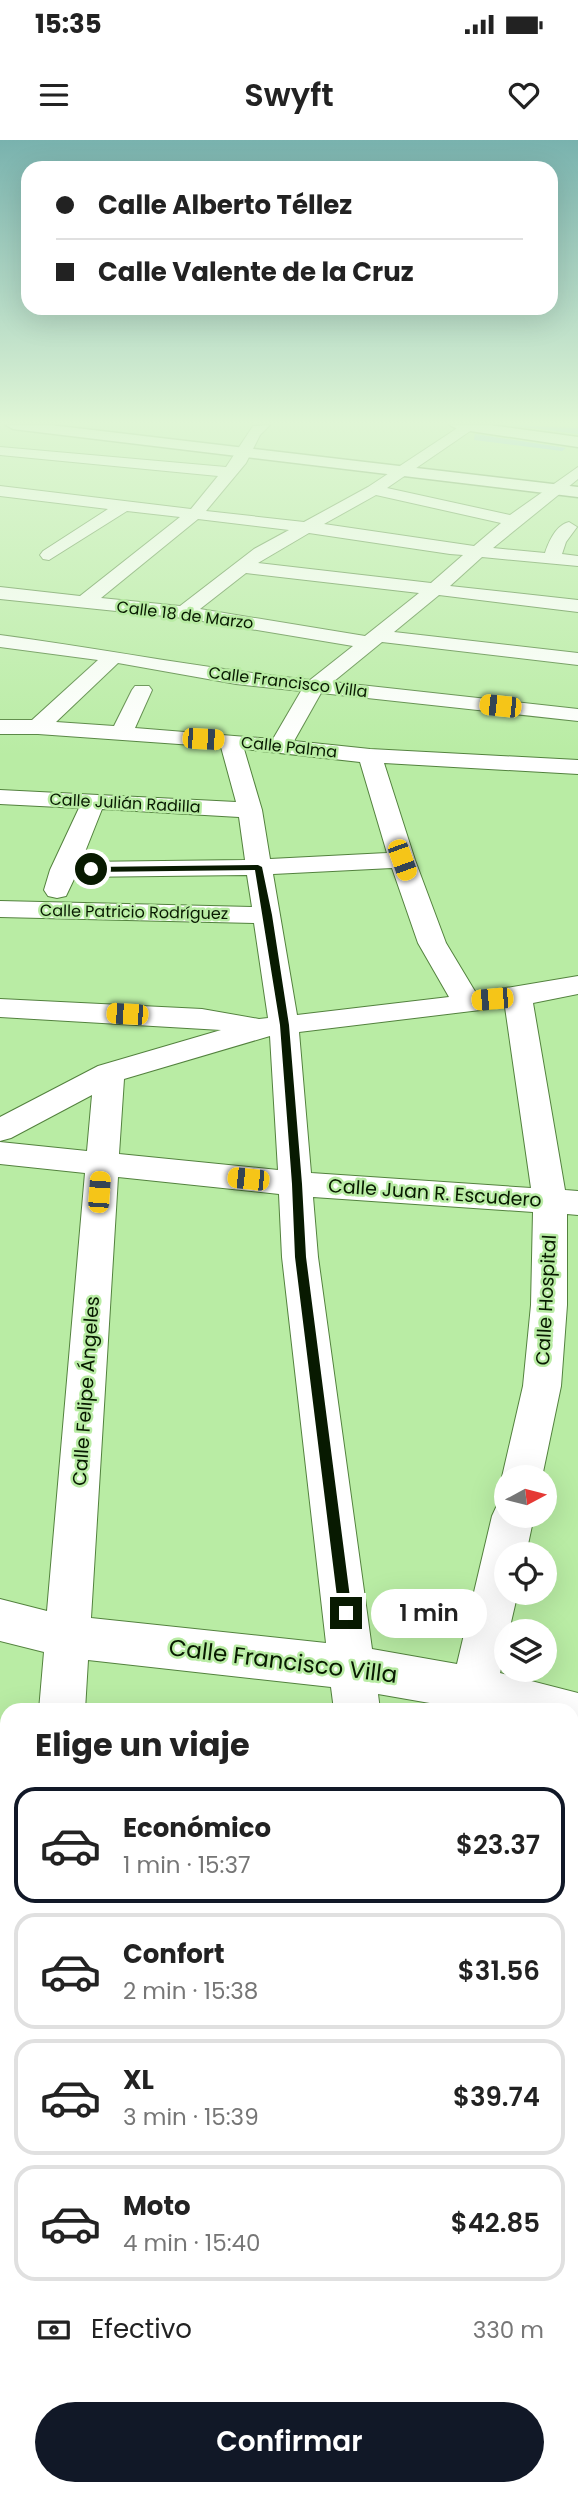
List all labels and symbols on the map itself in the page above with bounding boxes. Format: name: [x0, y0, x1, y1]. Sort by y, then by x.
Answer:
street label: Calle 18 de Marzo: [115, 595, 255, 635]
street label: Calle Francisco Villa: [207, 661, 369, 703]
car: [479, 693, 522, 719]
car: [182, 727, 225, 751]
street label: Calle Palma: [240, 731, 338, 763]
street label: Calle Julián Radilla: [49, 788, 201, 818]
car: [385, 837, 420, 883]
route start: [75, 853, 107, 885]
street label: Calle Patricio Rodríguez: [40, 899, 228, 925]
car: [471, 987, 514, 1011]
car: [106, 1002, 149, 1026]
car: [227, 1166, 270, 1192]
car: [88, 1170, 111, 1214]
street label: Calle Juan R. Escudero: [327, 1172, 543, 1214]
street label: Calle Hospital: [529, 1234, 563, 1366]
street label: Calle Felipe Ángeles: [66, 1295, 106, 1487]
north arrow: [494, 1465, 556, 1528]
callout: 1 min: [370, 1588, 486, 1638]
route end: [330, 1597, 362, 1629]
street label: Calle Francisco Villa: [167, 1631, 399, 1691]

